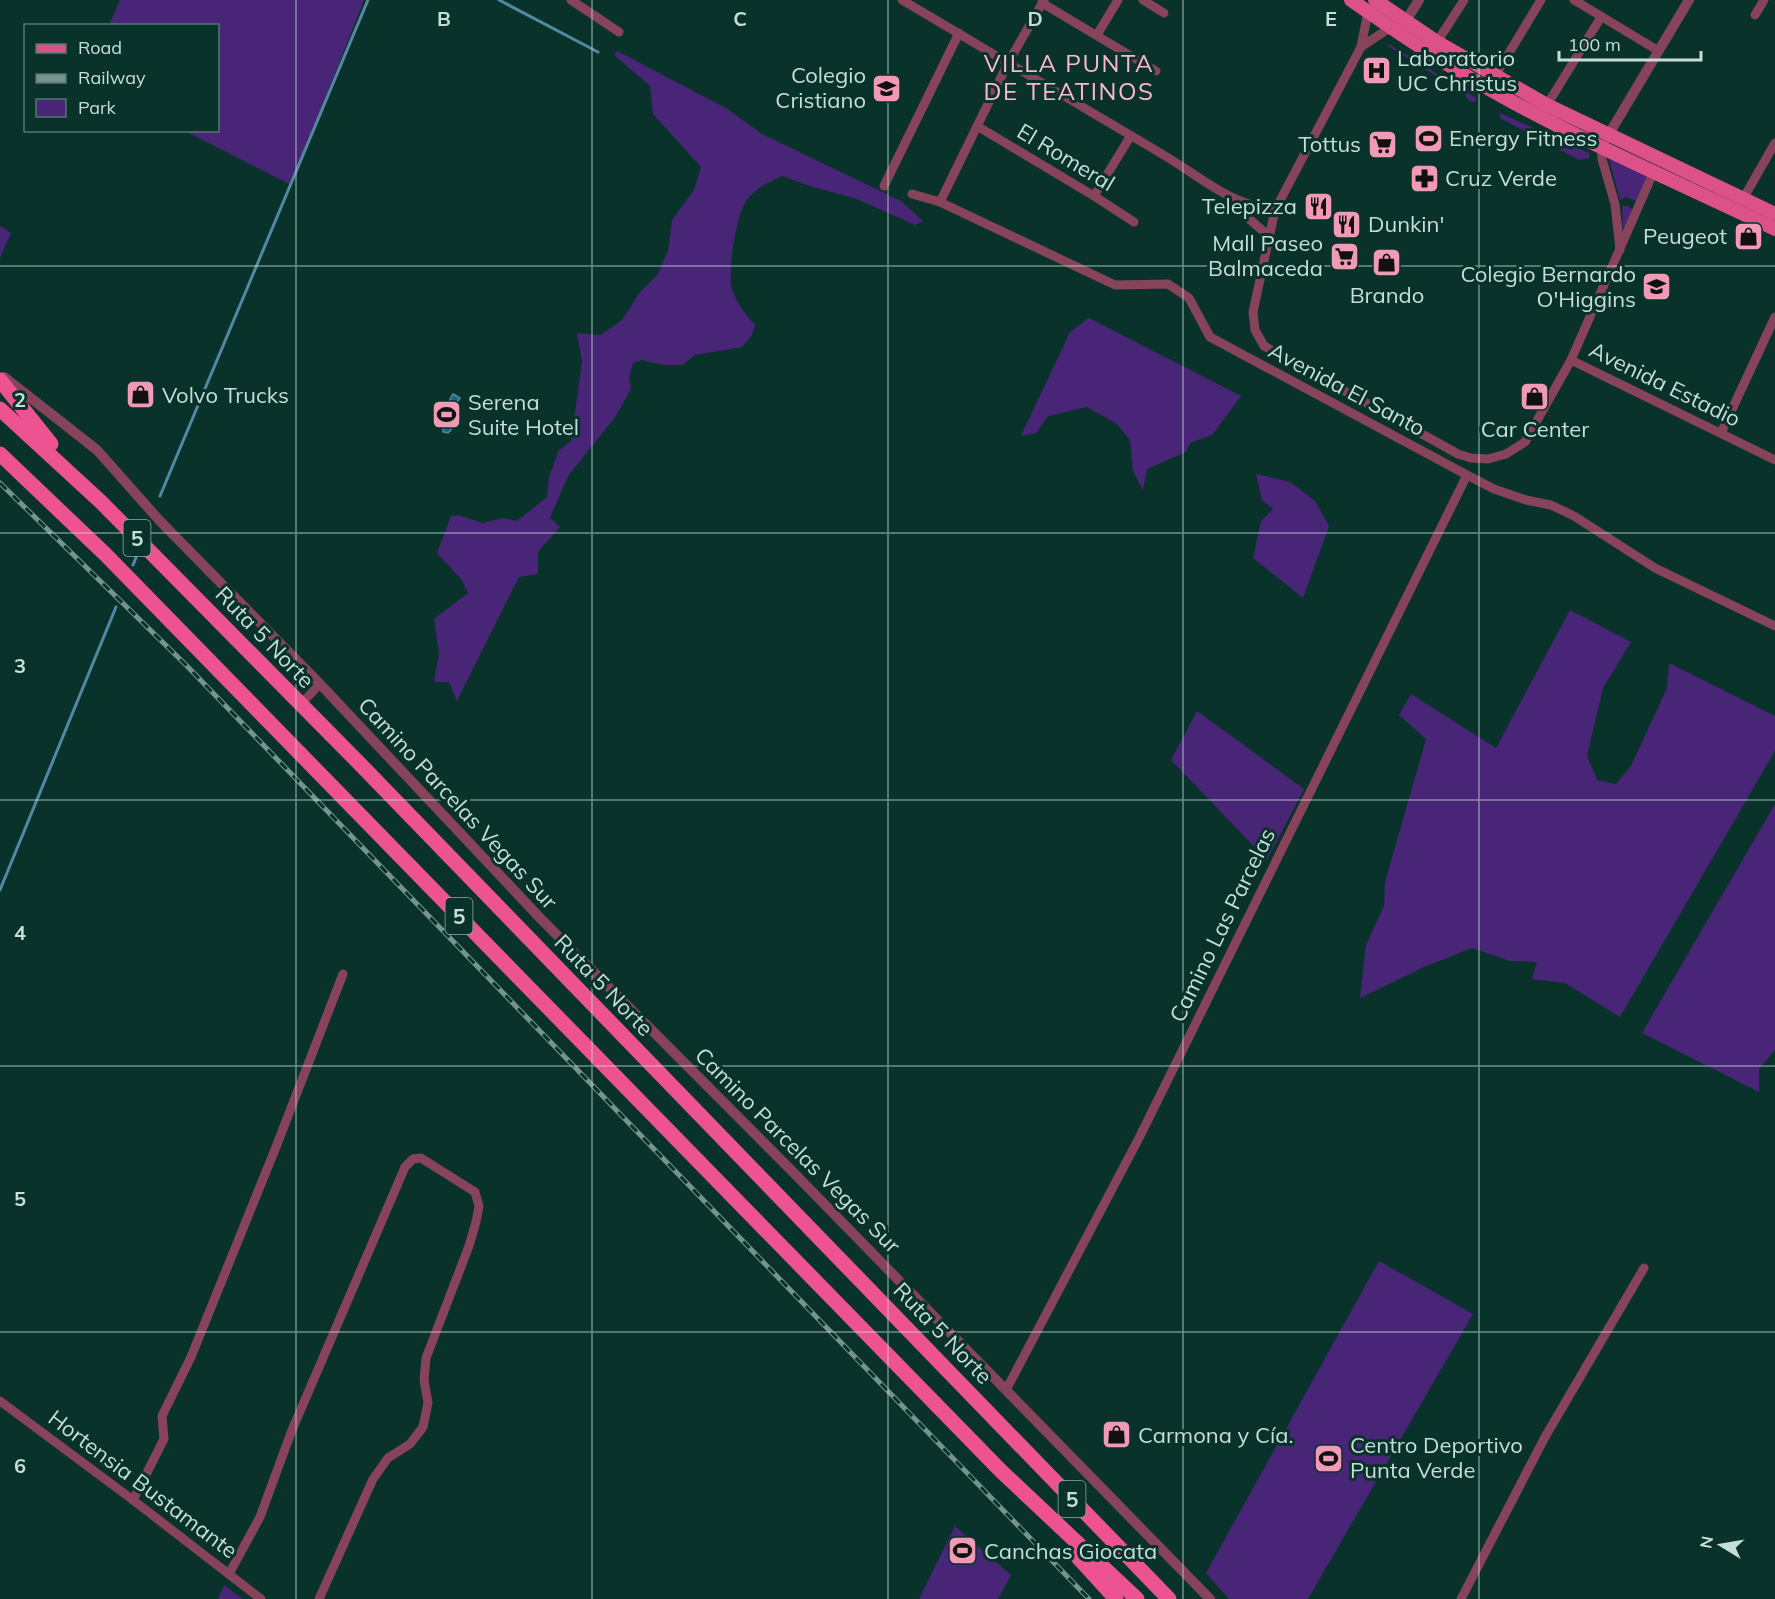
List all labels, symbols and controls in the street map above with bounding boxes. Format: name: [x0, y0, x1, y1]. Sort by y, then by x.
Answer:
text: B: [437, 6, 451, 31]
text: C: [733, 6, 747, 31]
text: D: [1027, 6, 1043, 31]
text: E: [1325, 6, 1337, 31]
legend: [24, 24, 219, 132]
scale bar: [1559, 24, 1702, 62]
text: 100 m: [1568, 33, 1621, 56]
text: Road: [78, 36, 122, 59]
place label: Laboratorio UC Christus: [1397, 44, 1517, 97]
district label: VILLA PUNTA DE TEATINOS: [983, 48, 1155, 106]
hospital icon: Laboratorio UC Christus: [1360, 55, 1392, 87]
place label: Colegio Cristiano: [775, 61, 866, 114]
text: Railway: [78, 66, 146, 89]
school or university icon: Colegio Cristiano: [871, 72, 903, 104]
text: Park: [78, 96, 117, 119]
street label: El Romeral: [1012, 117, 1120, 197]
sports icon: Energy Fitness: [1412, 122, 1444, 154]
place label: Energy Fitness: [1449, 124, 1597, 152]
supermarket icon: Tottus: [1366, 128, 1398, 160]
place label: Tottus: [1298, 130, 1361, 158]
pharmacy icon: Cruz Verde: [1408, 162, 1440, 194]
place label: Cruz Verde: [1445, 164, 1557, 192]
restaurant icon: Telepizza: [1302, 190, 1334, 222]
place label: Telepizza: [1202, 192, 1297, 220]
restaurant icon: Dunkin': [1331, 208, 1363, 240]
place label: Dunkin': [1368, 210, 1444, 238]
shop icon: Peugeot: [1732, 220, 1764, 252]
place label: Peugeot: [1643, 222, 1727, 250]
place label: Mall Paseo Balmaceda: [1208, 229, 1323, 282]
supermarket icon: Mall Paseo Balmaceda: [1328, 240, 1360, 272]
shop icon: Brando: [1371, 247, 1403, 279]
place label: Colegio Bernardo O'Higgins: [1461, 260, 1636, 313]
school or university icon: Colegio Bernardo O'Higgins: [1641, 271, 1673, 303]
place label: Brando: [1350, 281, 1424, 309]
street label: Avenida Estadio: [1585, 335, 1745, 433]
street label: Avenida El Santo: [1264, 336, 1430, 442]
shop icon: Volvo Trucks: [125, 379, 157, 411]
place label: Volvo Trucks: [162, 381, 289, 409]
shop icon: Car Center: [1519, 381, 1551, 413]
text: 2: [14, 387, 26, 412]
place label: Serena Suite Hotel: [468, 388, 579, 441]
sports icon: Serena Suite Hotel: [431, 399, 463, 431]
place label: Car Center: [1481, 415, 1589, 443]
road number: 5: [124, 520, 150, 556]
street label: Ruta 5 Norte: [210, 580, 320, 694]
text: 3: [14, 653, 26, 678]
street label: Camino Parcelas Vegas Sur: [352, 691, 564, 915]
street label: Camino Las Parcelas: [1163, 823, 1281, 1027]
road number: 5: [446, 898, 472, 934]
text: 4: [14, 920, 26, 945]
street label: Ruta 5 Norte: [549, 928, 659, 1042]
street label: Camino Parcelas Vegas Sur: [689, 1041, 907, 1259]
text: 5: [14, 1186, 26, 1211]
street label: Ruta 5 Norte: [888, 1276, 998, 1390]
street label: Hortensia Bustamante: [43, 1404, 243, 1564]
shop icon: Carmona y Cía.: [1101, 1419, 1133, 1451]
place label: Carmona y Cía.: [1138, 1421, 1294, 1449]
place label: Centro Deportivo Punta Verde: [1350, 1431, 1523, 1484]
sports icon: Centro Deportivo Punta Verde: [1313, 1442, 1345, 1474]
text: 6: [14, 1453, 26, 1478]
road number: 5: [1058, 1481, 1086, 1517]
north arrow: [1691, 1515, 1751, 1575]
text: N: [1695, 1534, 1717, 1550]
sports icon: Canchas Giocata: [947, 1535, 979, 1567]
place label: Canchas Giocata: [984, 1537, 1157, 1565]

